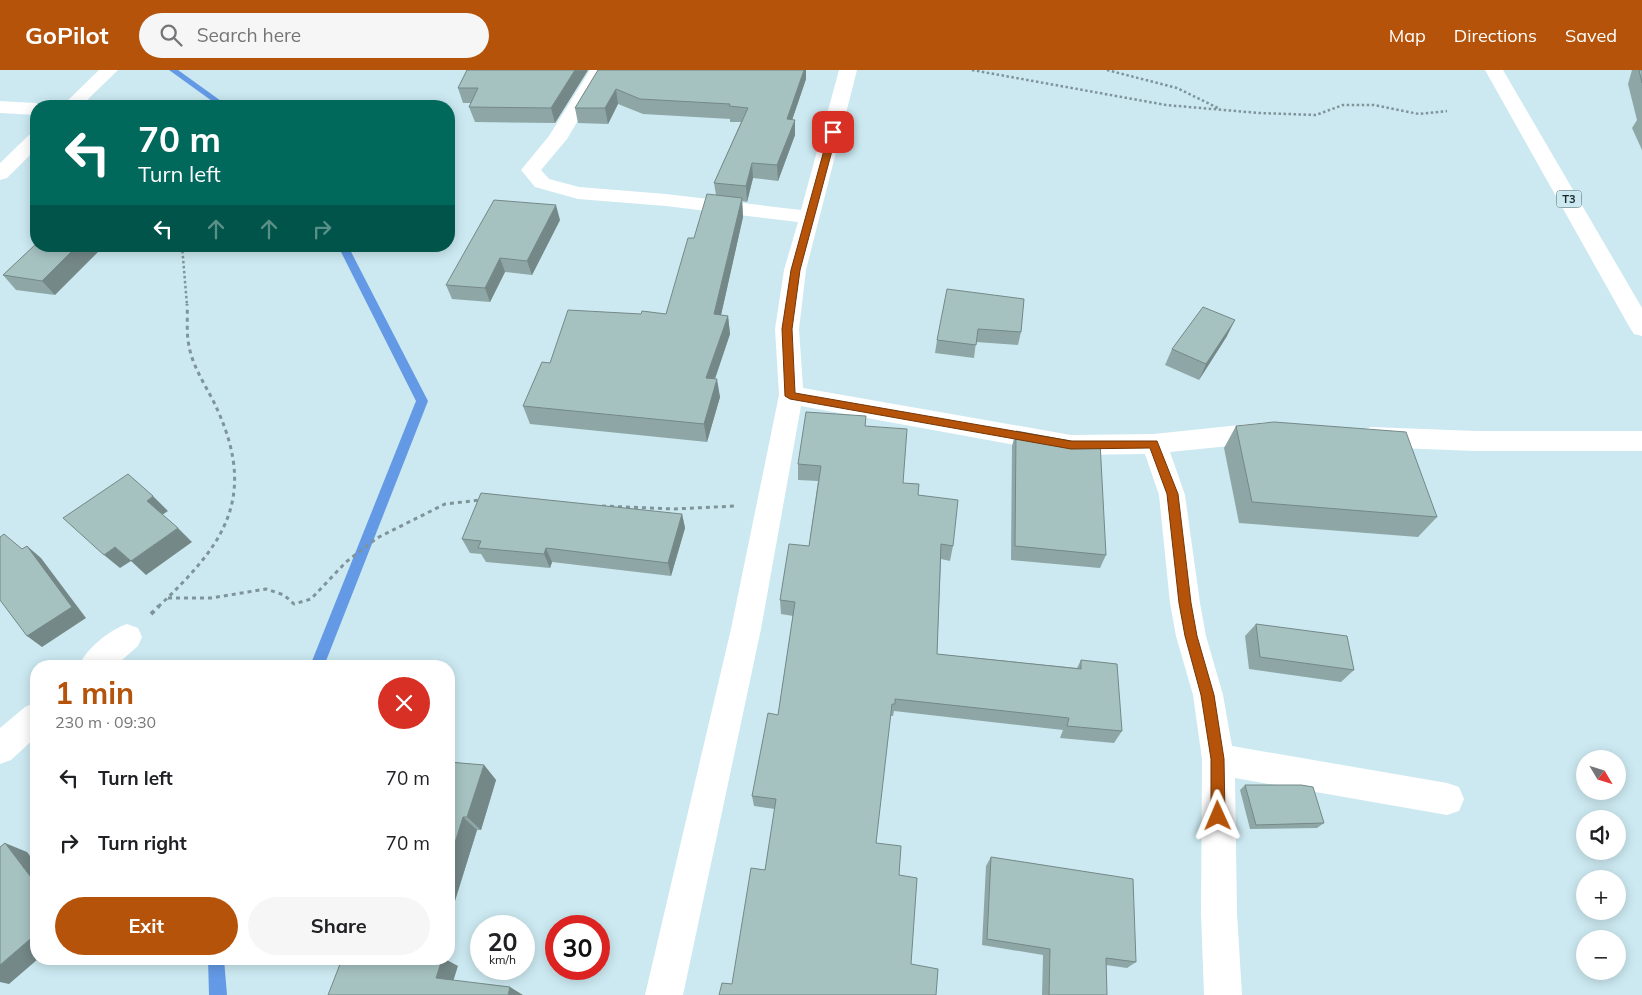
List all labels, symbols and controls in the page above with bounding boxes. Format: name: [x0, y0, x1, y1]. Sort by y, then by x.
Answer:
search box: [139, 13, 489, 58]
text: GoPilot: [25, 20, 109, 50]
icon: search: [157, 21, 185, 49]
text: Search here: [197, 23, 301, 47]
text: Map: [1389, 24, 1426, 47]
text: Directions: [1454, 24, 1537, 47]
text: Saved: [1565, 24, 1617, 47]
pin: [812, 111, 854, 153]
text: 70 m: [138, 117, 221, 161]
icon: arrive: [819, 118, 847, 146]
icon: left: [55, 120, 120, 185]
text: Turn left: [138, 160, 221, 188]
road number: T3: [1556, 190, 1582, 208]
icon: left: [149, 215, 177, 243]
icon: ahead: [202, 215, 230, 243]
icon: ahead: [255, 215, 283, 243]
icon: right: [308, 215, 336, 243]
text: 1 min: [55, 674, 134, 712]
button: close: [378, 677, 430, 729]
text: 230 m · 09:30: [55, 712, 156, 732]
north arrow: [1576, 750, 1626, 800]
map controls: [1576, 750, 1626, 980]
icon: left: [55, 764, 83, 792]
text: Turn left: [98, 766, 173, 790]
text: 70 m: [386, 766, 430, 790]
position arrow: [1191, 789, 1243, 841]
button: sound: [1576, 810, 1626, 860]
icon: right: [55, 829, 83, 857]
text: Turn right: [98, 831, 187, 855]
text: 70 m: [386, 831, 430, 855]
button: +: [1576, 870, 1626, 920]
button: Exit: [55, 897, 238, 955]
button: Share: [248, 897, 430, 955]
speed limit sign: 30: [545, 915, 610, 980]
text: 20: [487, 926, 518, 957]
button: −: [1576, 930, 1626, 980]
text: km/h: [489, 952, 516, 967]

